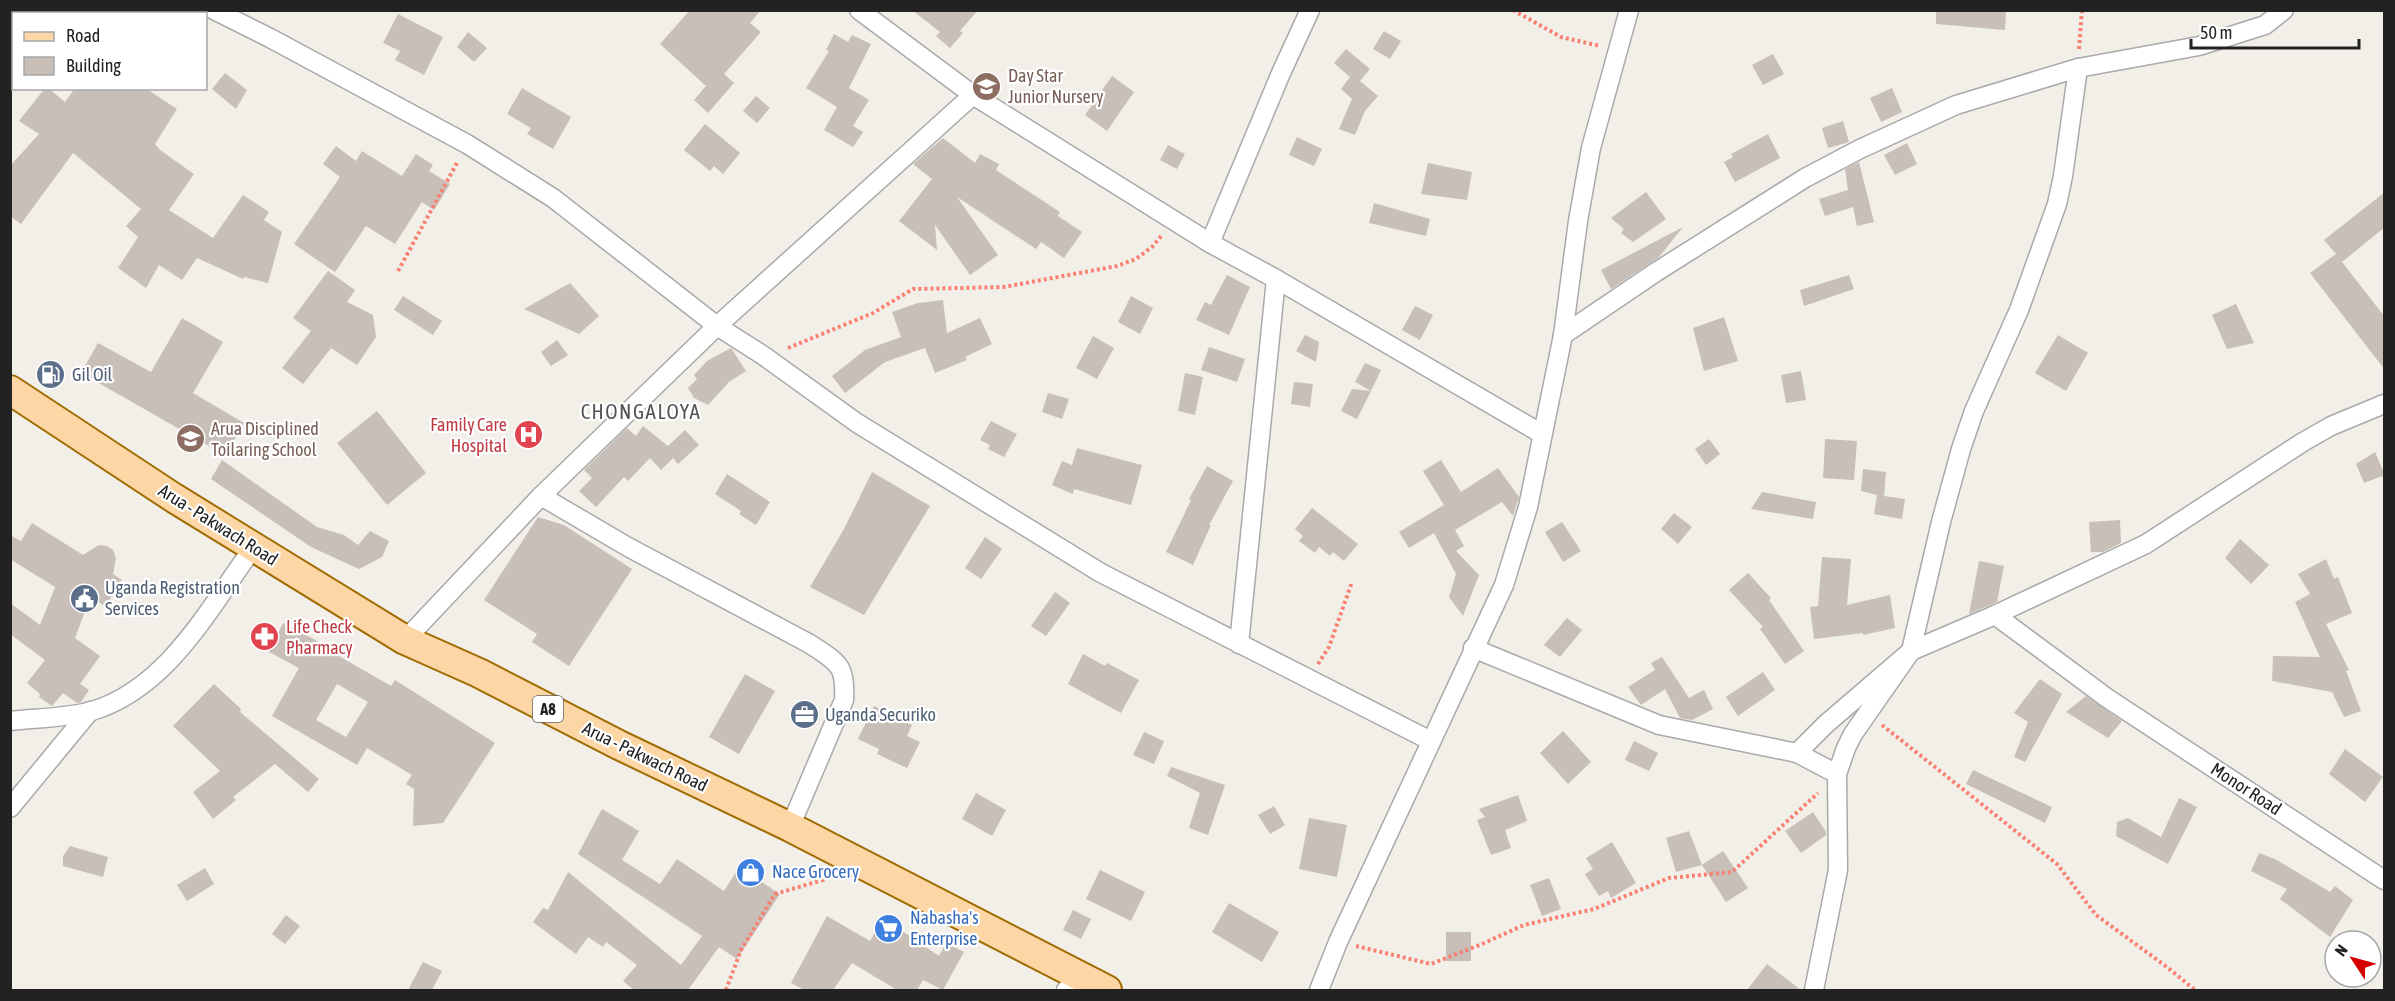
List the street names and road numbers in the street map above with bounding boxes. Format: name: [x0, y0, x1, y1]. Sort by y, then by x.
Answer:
street label: Arua - Pakwach Road: [155, 479, 282, 570]
road number: A8: [533, 696, 563, 722]
street label: Arua - Pakwach Road: [579, 717, 711, 796]
street label: Monor Road: [2207, 758, 2285, 819]

